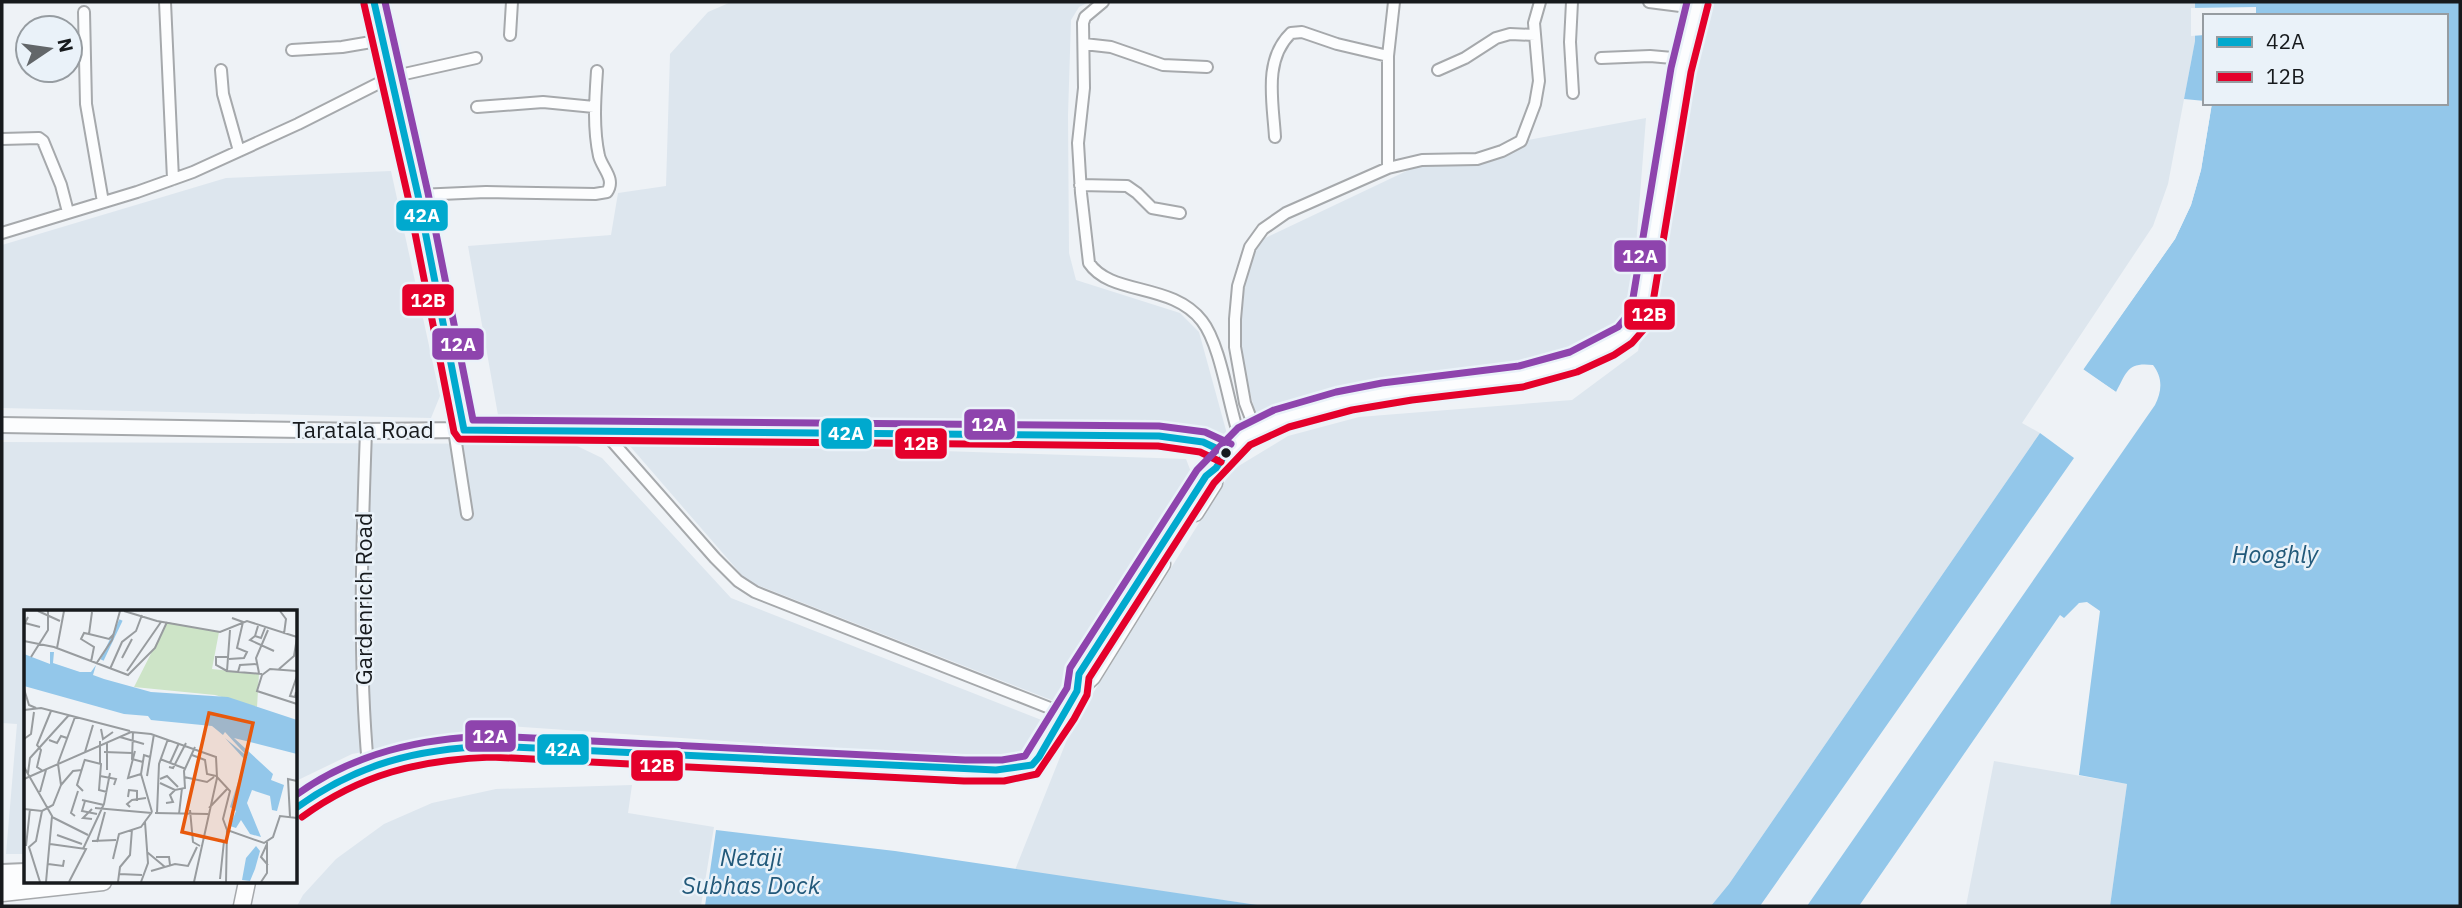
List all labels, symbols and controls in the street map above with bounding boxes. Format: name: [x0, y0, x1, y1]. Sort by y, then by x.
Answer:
north arrow: [14, 14, 84, 84]
legend: [2203, 14, 2448, 105]
text: 42A: [2266, 27, 2305, 55]
text: N: [52, 36, 79, 55]
text: 12B: [2266, 62, 2305, 90]
line badge: 42A: [395, 199, 449, 232]
text: 42A: [404, 203, 440, 227]
line badge: 12A: [1613, 239, 1667, 273]
text: 12A: [1622, 244, 1658, 268]
line badge: 12B: [401, 283, 455, 317]
text: 12B: [410, 288, 446, 312]
line badge: 12B: [1623, 298, 1676, 331]
text: 12B: [1631, 302, 1667, 326]
line badge: 12A: [431, 327, 485, 361]
text: 12A: [440, 332, 476, 356]
line badge: 12A: [963, 408, 1016, 441]
text: 12A: [971, 412, 1007, 436]
street label: Taratala Road: [292, 414, 434, 444]
line badge: 42A: [820, 417, 873, 450]
text: 42A: [828, 421, 864, 445]
line badge: 12B: [894, 427, 948, 460]
text: 12B: [903, 431, 939, 455]
unlabelled marker: [1219, 446, 1233, 460]
street label: Gardenrich Road: [348, 513, 378, 685]
water label: Hooghly: [2232, 538, 2320, 570]
inset map: [24, 610, 298, 884]
line badge: 12A: [464, 719, 517, 753]
text: 12A: [472, 724, 508, 748]
line badge: 42A: [536, 733, 590, 766]
text: 42A: [545, 737, 581, 761]
line badge: 12B: [630, 749, 684, 782]
text: 12B: [639, 753, 675, 777]
water label: Netaji Subhas Dock: [682, 841, 821, 901]

